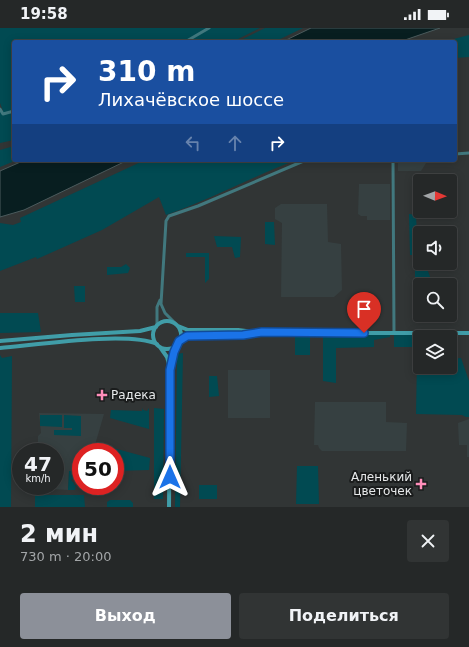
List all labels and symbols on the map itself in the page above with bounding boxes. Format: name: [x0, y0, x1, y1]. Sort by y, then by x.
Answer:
north arrow: [413, 174, 457, 218]
pin: [347, 292, 381, 333]
place label: Радека: [111, 388, 156, 402]
marker: Радека: [96, 389, 108, 401]
speed limit sign: 50: [72, 443, 124, 495]
position arrow: [149, 456, 191, 498]
place label: Аленький цветочек: [351, 470, 412, 498]
marker: Аленький цветочек: [415, 478, 427, 490]

